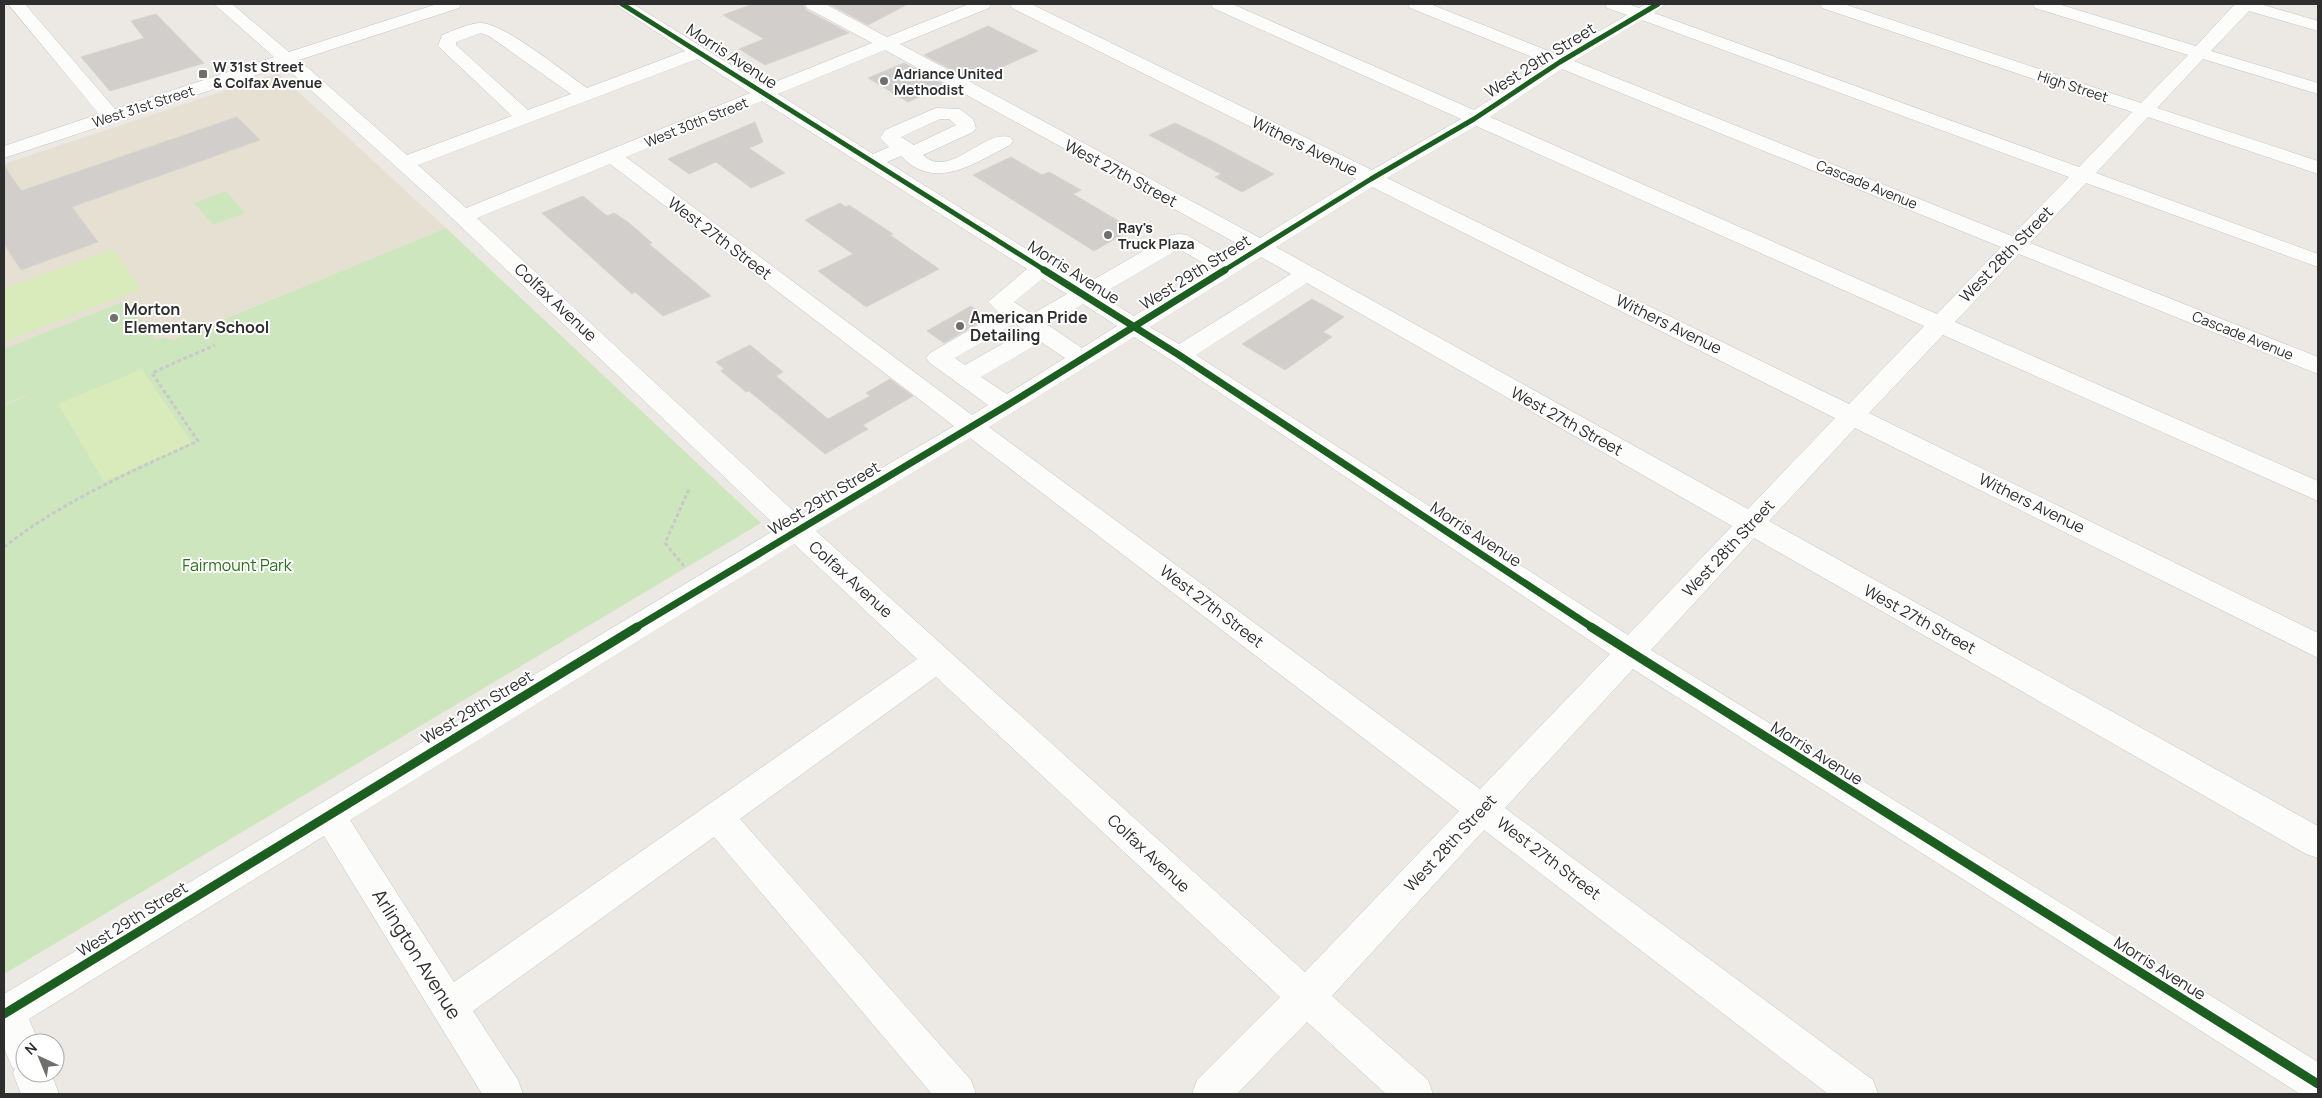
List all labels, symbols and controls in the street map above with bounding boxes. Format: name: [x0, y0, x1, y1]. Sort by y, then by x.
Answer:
street label: West 29th Street: [1481, 17, 1599, 103]
street label: Morris Avenue: [682, 18, 782, 94]
place label: W 31st Street & Colfax Avenue: [213, 57, 322, 92]
place label: Adriance United Methodist: [894, 64, 1003, 99]
street label: High Street: [2035, 66, 2111, 106]
marker: W 31st Street & Colfax Avenue: [197, 68, 209, 80]
marker: Adriance United Methodist: [878, 75, 890, 87]
street label: West 31st Street: [90, 80, 197, 131]
street label: West 30th Street: [641, 92, 751, 151]
street label: Withers Avenue: [1248, 111, 1362, 181]
street label: West 27th Street: [1061, 134, 1181, 212]
street label: Cascade Avenue: [1813, 155, 1921, 213]
street label: West 27th Street: [664, 192, 776, 284]
street label: West 28th Street: [1954, 201, 2058, 307]
place label: Ray's Truck Plaza: [1118, 218, 1195, 253]
marker: Ray's Truck Plaza: [1102, 229, 1114, 241]
street label: West 29th Street: [1136, 229, 1254, 315]
street label: Morris Avenue: [1024, 235, 1124, 309]
street label: Colfax Avenue: [510, 258, 602, 346]
street label: Withers Avenue: [1612, 289, 1726, 359]
place label: Morton Elementary School: [124, 298, 269, 338]
place label: American Pride Detailing: [970, 306, 1088, 346]
street label: Cascade Avenue: [2189, 306, 2297, 364]
marker: Morton Elementary School: [108, 312, 120, 324]
marker: American Pride Detailing: [954, 320, 966, 332]
street label: West 27th Street: [1507, 381, 1627, 461]
street label: West 29th Street: [764, 456, 884, 540]
street label: Withers Avenue: [1975, 468, 2089, 538]
street label: West 28th Street: [1677, 494, 1779, 602]
street label: Morris Avenue: [1426, 496, 1526, 572]
street label: Colfax Avenue: [804, 536, 898, 622]
park label: Fairmount Park: [182, 554, 293, 576]
street label: West 27th Street: [1156, 560, 1268, 652]
street label: West 27th Street: [1860, 579, 1980, 659]
street label: West 29th Street: [417, 665, 537, 749]
street label: Morris Avenue: [1767, 716, 1867, 790]
street label: West 28th Street: [1399, 789, 1501, 897]
street label: Colfax Avenue: [1103, 809, 1195, 897]
street label: West 27th Street: [1493, 812, 1605, 904]
street label: West 29th Street: [73, 876, 191, 962]
street label: Arlington Avenue: [367, 884, 467, 1024]
street label: Morris Avenue: [2110, 931, 2210, 1005]
north arrow: [15, 1033, 65, 1083]
text: N: [20, 1038, 41, 1059]

